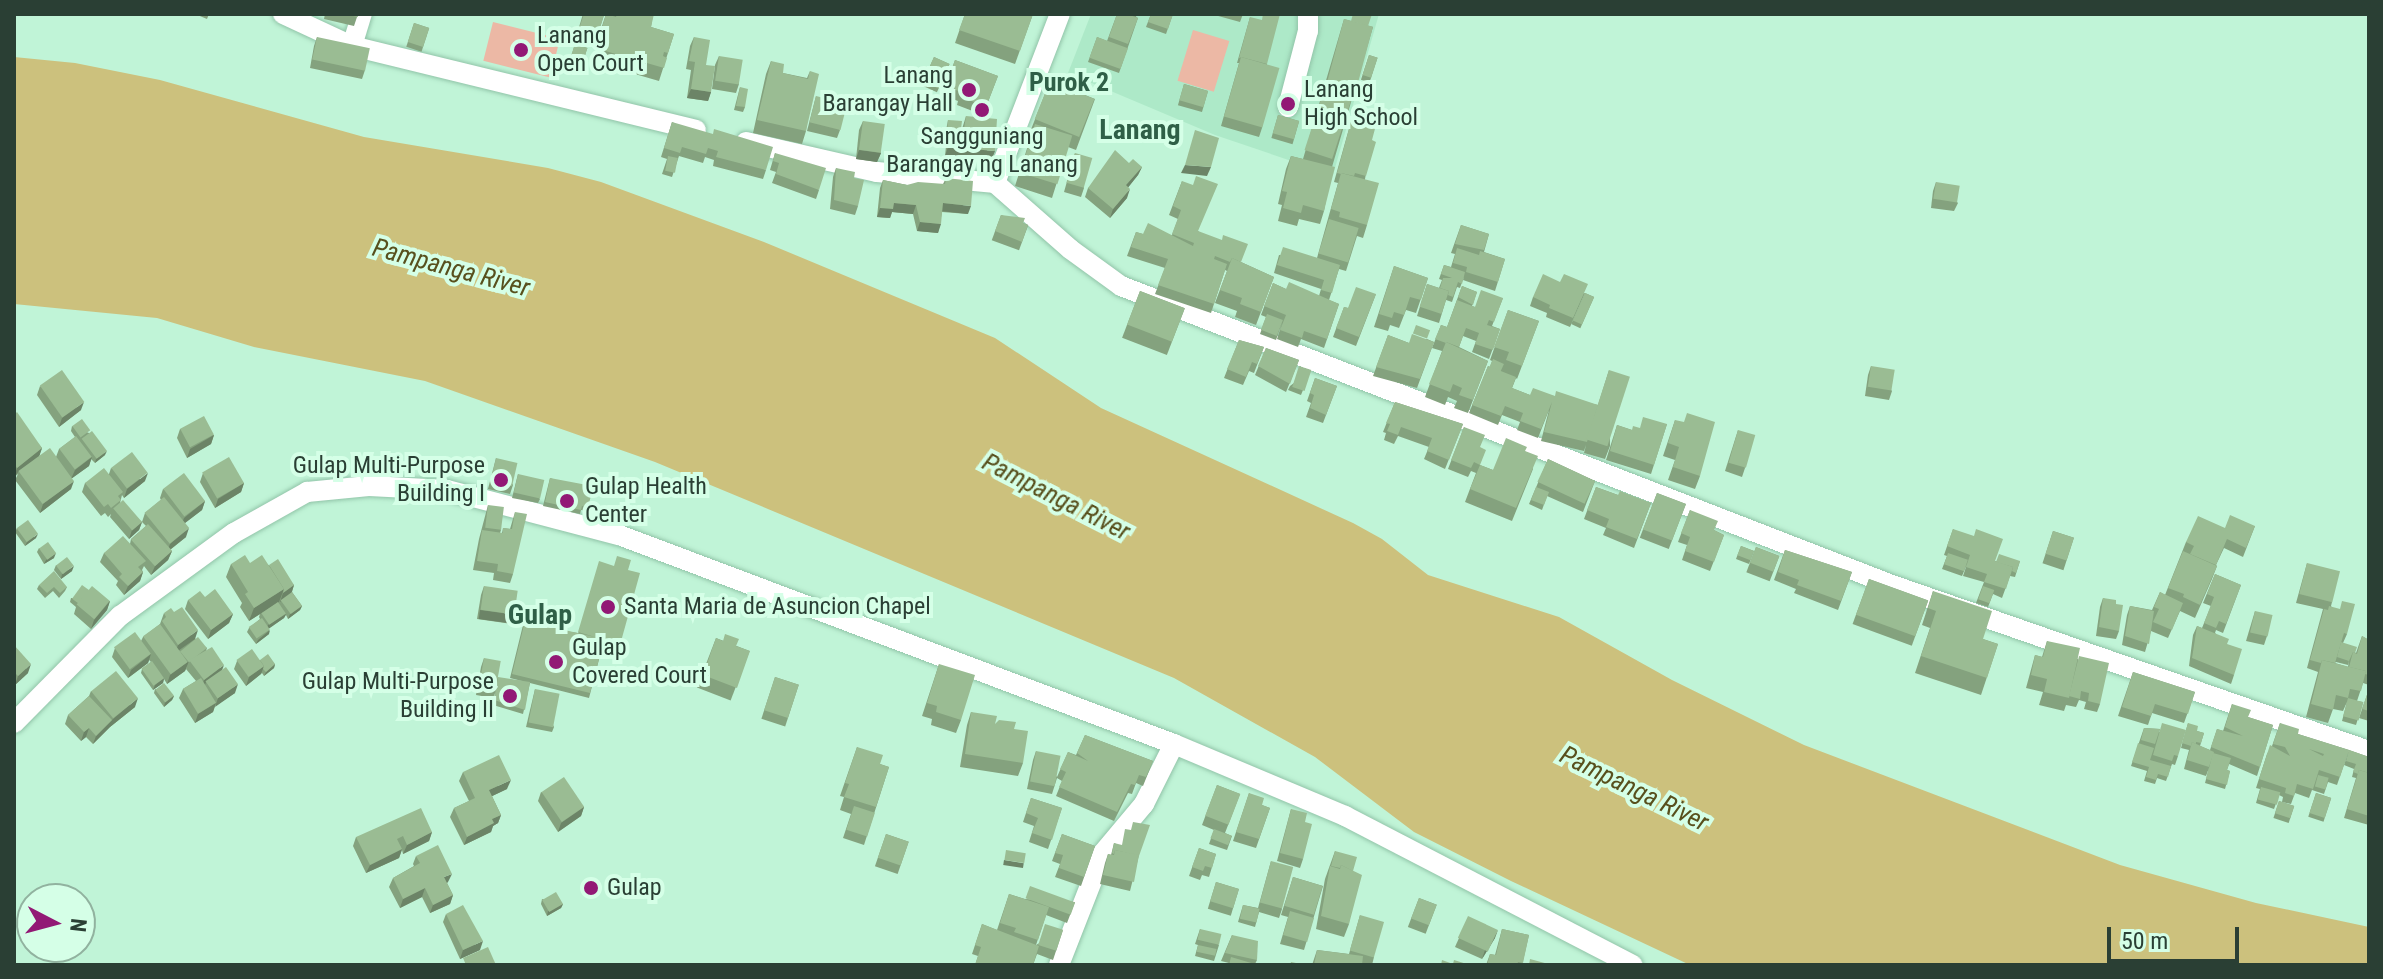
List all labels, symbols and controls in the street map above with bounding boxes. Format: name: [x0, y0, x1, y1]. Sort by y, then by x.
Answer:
place label: Lanang Open Court: [537, 22, 644, 78]
marker: Lanang Open Court: [512, 41, 530, 59]
place label: Lanang Barangay Hall: [822, 62, 953, 118]
district label: Purok 2: [1029, 67, 1109, 99]
place label: Lanang High School: [1304, 76, 1418, 132]
marker: Lanang Barangay Hall: [960, 81, 978, 99]
marker: Lanang High School: [1279, 95, 1297, 113]
marker: Sangguniang Barangay ng Lanang: [973, 101, 991, 119]
district label: Lanang: [1099, 113, 1181, 147]
place label: Sangguniang Barangay ng Lanang: [886, 123, 1078, 179]
water label: Pampanga River: [369, 232, 533, 304]
water label: Pampanga River: [977, 446, 1135, 548]
place label: Gulap Multi-Purpose Building I: [293, 452, 485, 508]
marker: Gulap Multi-Purpose Building I: [492, 471, 510, 489]
place label: Gulap Health Center: [585, 473, 707, 529]
marker: Gulap Health Center: [556, 490, 578, 512]
place label: Santa Maria de Asuncion Chapel: [624, 593, 931, 621]
district label: Gulap: [508, 598, 572, 632]
marker: Santa Maria de Asuncion Chapel: [599, 598, 617, 616]
place label: Gulap Covered Court: [572, 634, 707, 690]
marker: Gulap Covered Court: [547, 653, 565, 671]
place label: Gulap Multi-Purpose Building II: [302, 668, 494, 724]
marker: Gulap Multi-Purpose Building II: [501, 687, 519, 705]
water label: Pampanga River: [1555, 740, 1713, 838]
place label: Gulap: [607, 874, 662, 902]
marker: Gulap: [582, 879, 600, 897]
north arrow: [16, 883, 96, 963]
scale bar: [2111, 911, 2243, 961]
text: N: [65, 917, 92, 933]
text: 50 m: [2121, 927, 2168, 955]

